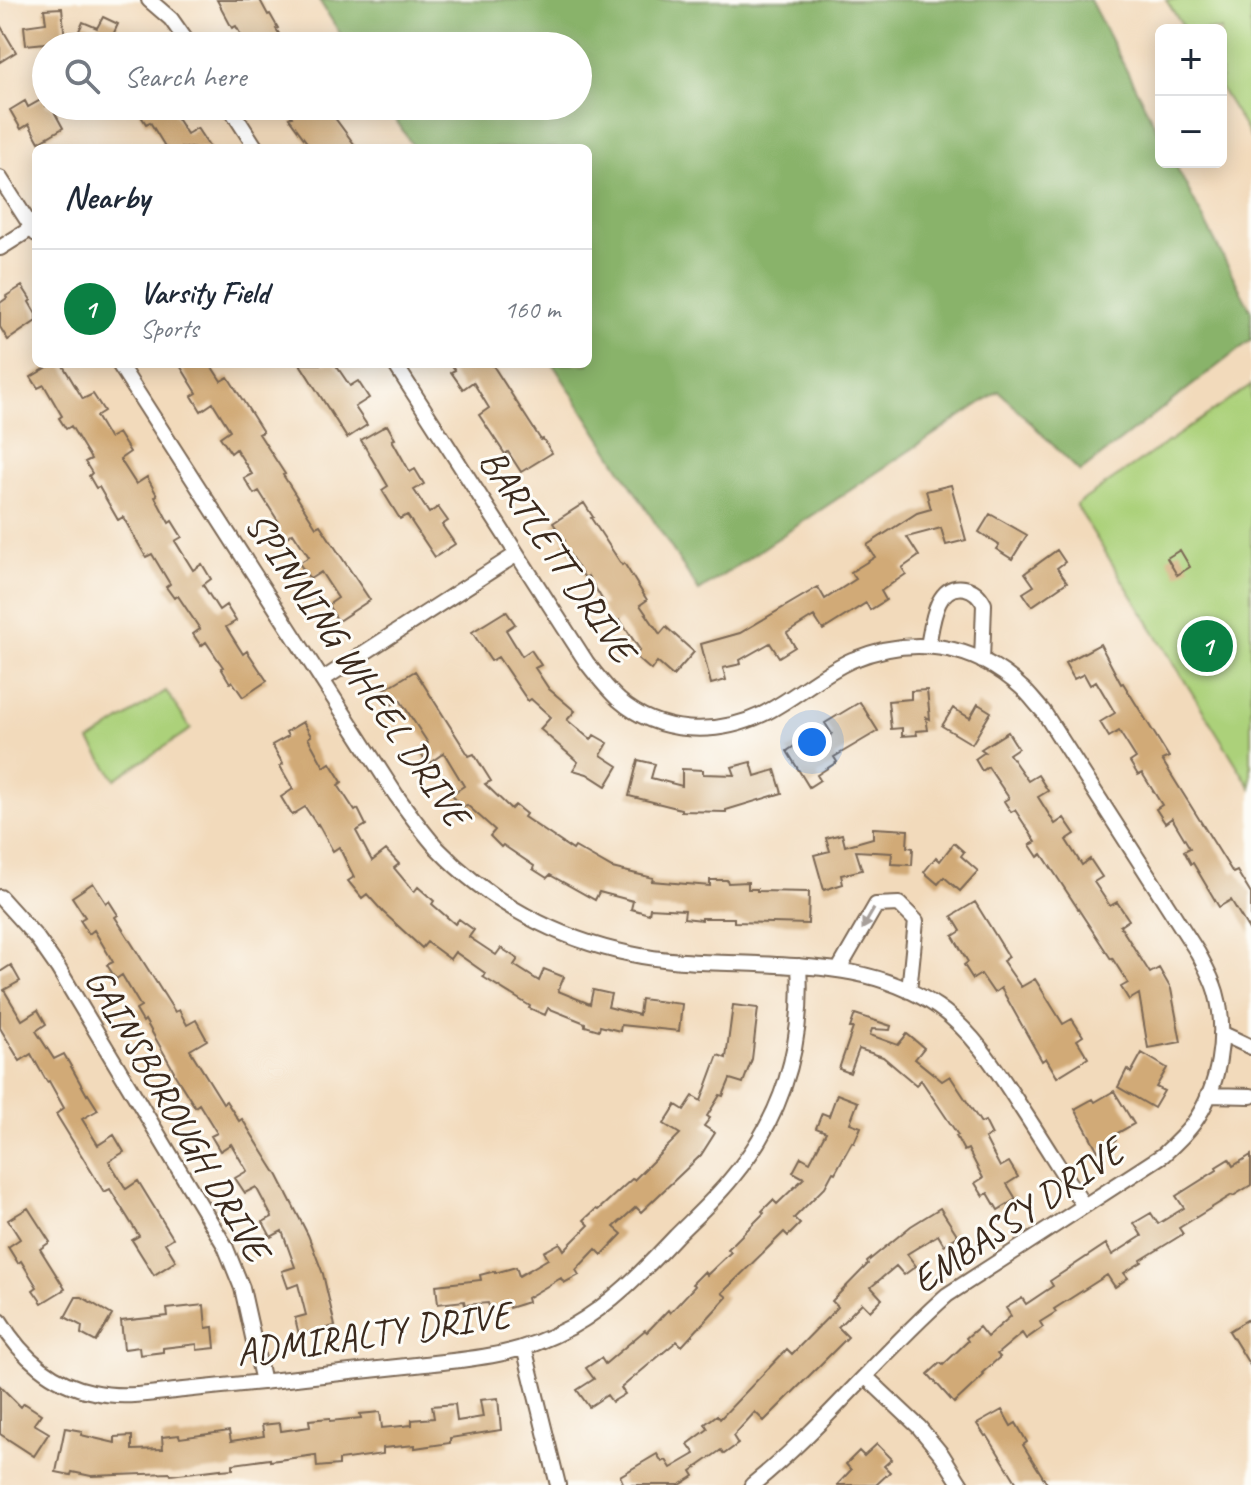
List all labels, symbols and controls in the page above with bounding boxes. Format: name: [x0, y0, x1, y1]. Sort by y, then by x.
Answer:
map controls: [1155, 24, 1227, 168]
button: +: [1155, 24, 1227, 96]
search box: [32, 32, 592, 120]
icon: search: [60, 54, 104, 98]
text: Search here: [124, 57, 246, 95]
button: −: [1155, 96, 1227, 168]
text: Nearby: [64, 175, 150, 218]
text: Varsity Field: [140, 274, 268, 312]
text: 1: [84, 293, 96, 326]
text: 160 m: [504, 293, 560, 326]
text: Sports: [140, 312, 198, 345]
street label: BARTLETT DRIVE: [469, 440, 649, 675]
street label: SPINNING WHEEL DRIVE: [235, 503, 483, 840]
pin: 1: [1181, 616, 1233, 676]
your location: [792, 722, 832, 762]
one-way arrow: [861, 908, 875, 930]
street label: GAINSBOROUGH DRIVE: [75, 960, 283, 1273]
street label: EMBASSY DRIVE: [903, 1125, 1136, 1303]
street label: ADMIRALTY DRIVE: [233, 1290, 518, 1376]

